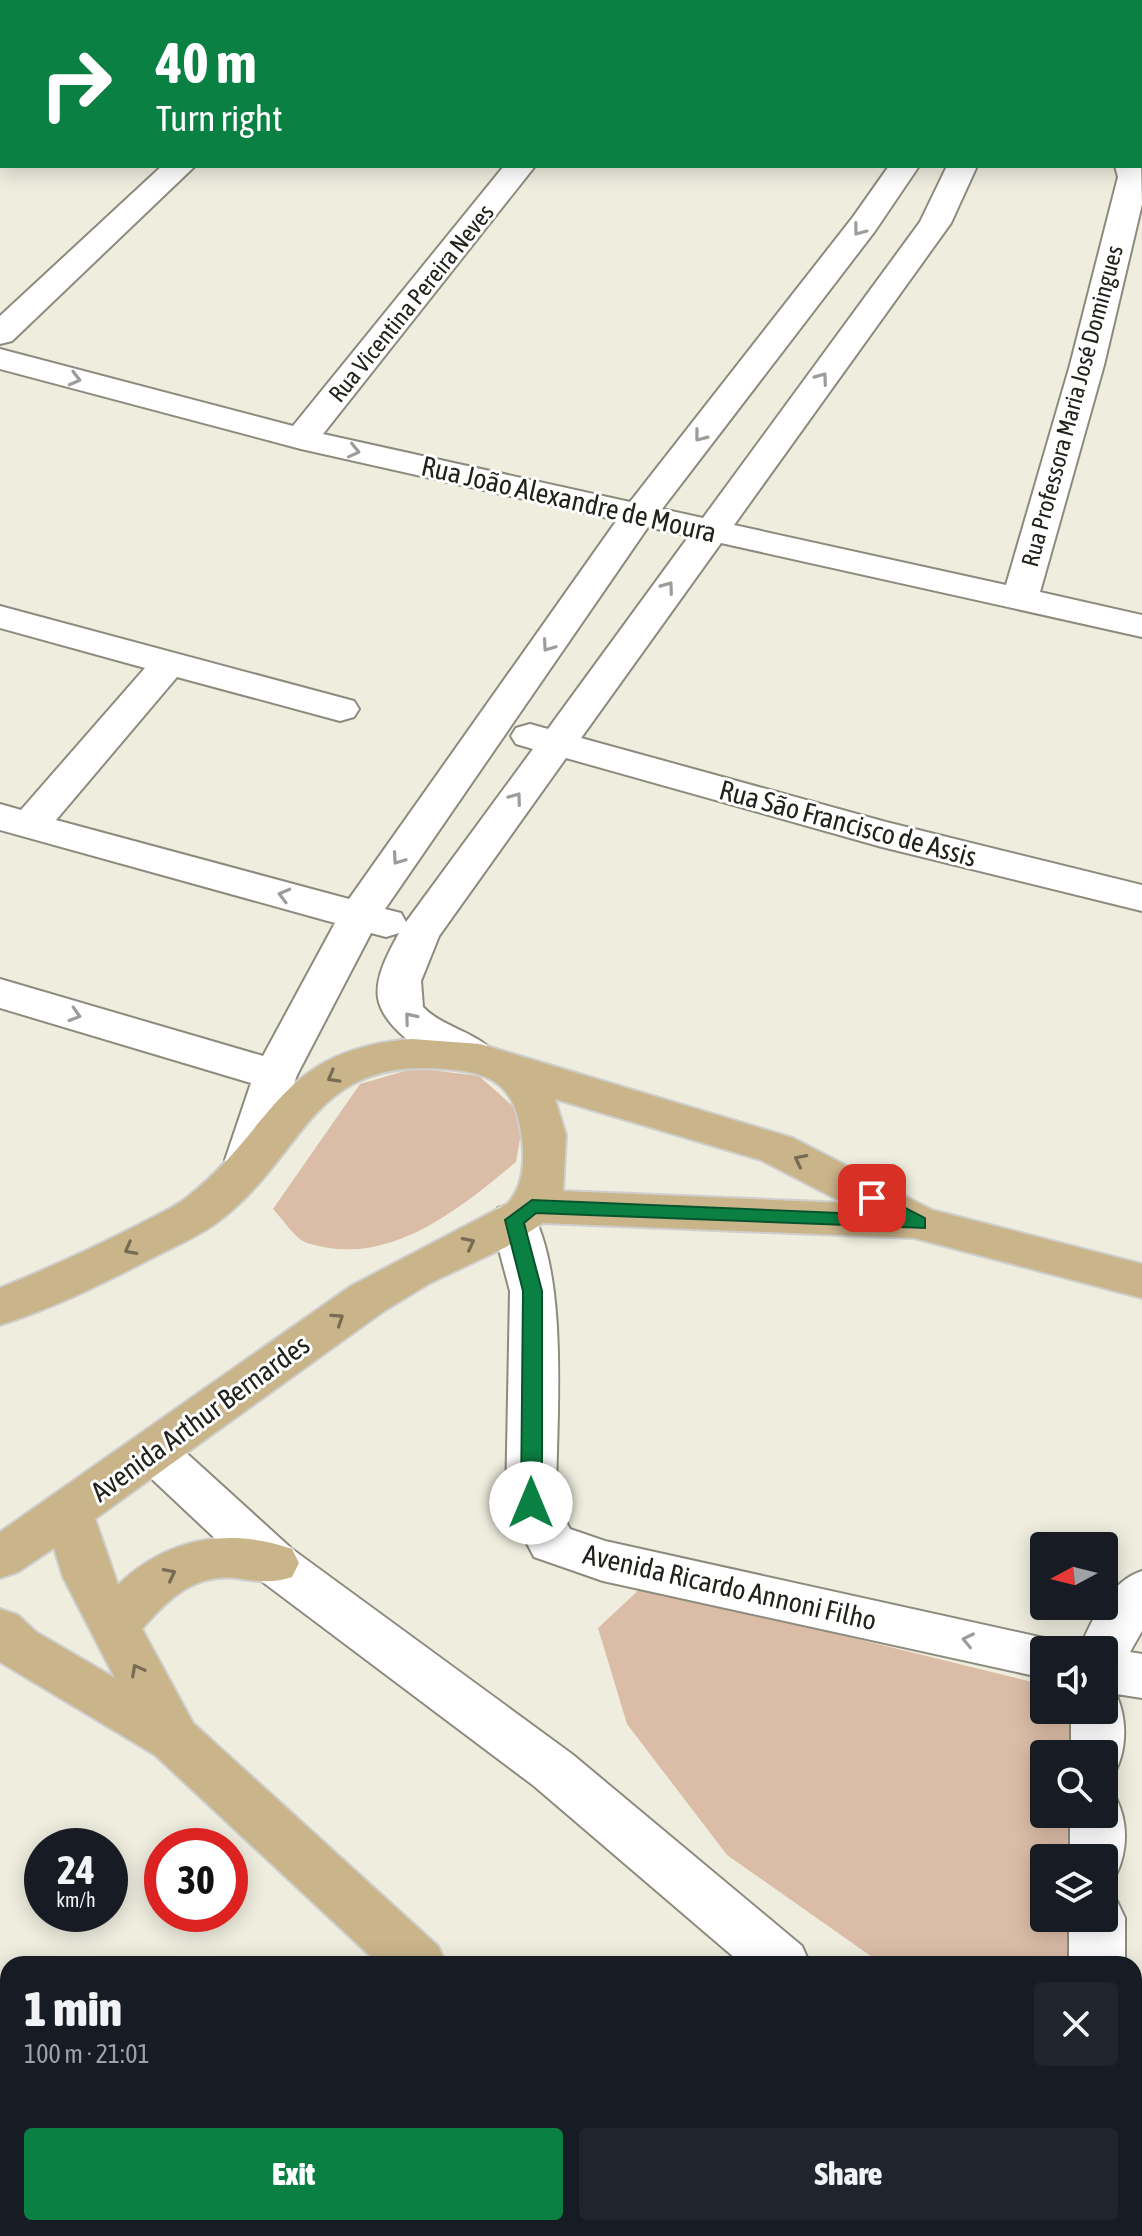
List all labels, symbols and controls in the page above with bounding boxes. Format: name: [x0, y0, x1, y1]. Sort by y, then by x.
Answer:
text: 40 m: [156, 31, 257, 95]
icon: right: [24, 32, 128, 136]
text: Turn right: [156, 97, 283, 139]
street label: Rua Vicentina Pereira Neves: [323, 199, 499, 407]
one-way arrow: [854, 221, 868, 236]
street label: Rua Professora Maria José Domingues: [1016, 243, 1128, 569]
one-way arrow: [68, 370, 82, 386]
one-way arrow: [812, 372, 826, 386]
one-way arrow: [696, 427, 710, 442]
one-way arrow: [347, 442, 361, 459]
street label: Rua João Alexandre de Moura: [418, 449, 720, 549]
one-way arrow: [658, 582, 673, 596]
one-way arrow: [543, 638, 558, 652]
street label: Rua São Francisco de Assis: [716, 773, 980, 873]
one-way arrow: [506, 793, 521, 807]
one-way arrow: [393, 851, 408, 865]
one-way arrow: [277, 888, 291, 904]
one-way arrow: [67, 1006, 81, 1022]
one-way arrow: [406, 1013, 420, 1028]
one-way arrow: [327, 1067, 341, 1082]
one-way arrow: [794, 1155, 809, 1170]
pin: [838, 1164, 906, 1232]
icon: arrive: [850, 1176, 894, 1220]
one-way arrow: [461, 1237, 476, 1253]
one-way arrow: [123, 1240, 138, 1255]
one-way arrow: [330, 1314, 344, 1329]
street label: Avenida Arthur Bernardes: [85, 1328, 315, 1508]
position arrow: [489, 1461, 573, 1545]
north arrow: [1030, 1532, 1118, 1620]
map controls: [1030, 1532, 1118, 1932]
street label: Avenida Ricardo Annoni Filho: [580, 1538, 880, 1636]
one-way arrow: [161, 1568, 176, 1584]
one-way arrow: [961, 1632, 975, 1649]
button: sound: [1030, 1636, 1118, 1724]
one-way arrow: [131, 1664, 146, 1678]
button: search: [1030, 1740, 1118, 1828]
speed limit sign: 30: [144, 1828, 248, 1932]
button: layers: [1030, 1844, 1118, 1932]
text: 24: [57, 1847, 95, 1892]
text: km/h: [56, 1888, 96, 1911]
text: 1 min: [24, 1981, 122, 2036]
button: close: [1034, 1982, 1118, 2066]
text: 100 m · 21:01: [24, 2039, 150, 2069]
button: Exit: [24, 2128, 563, 2220]
button: Share: [579, 2128, 1118, 2220]

